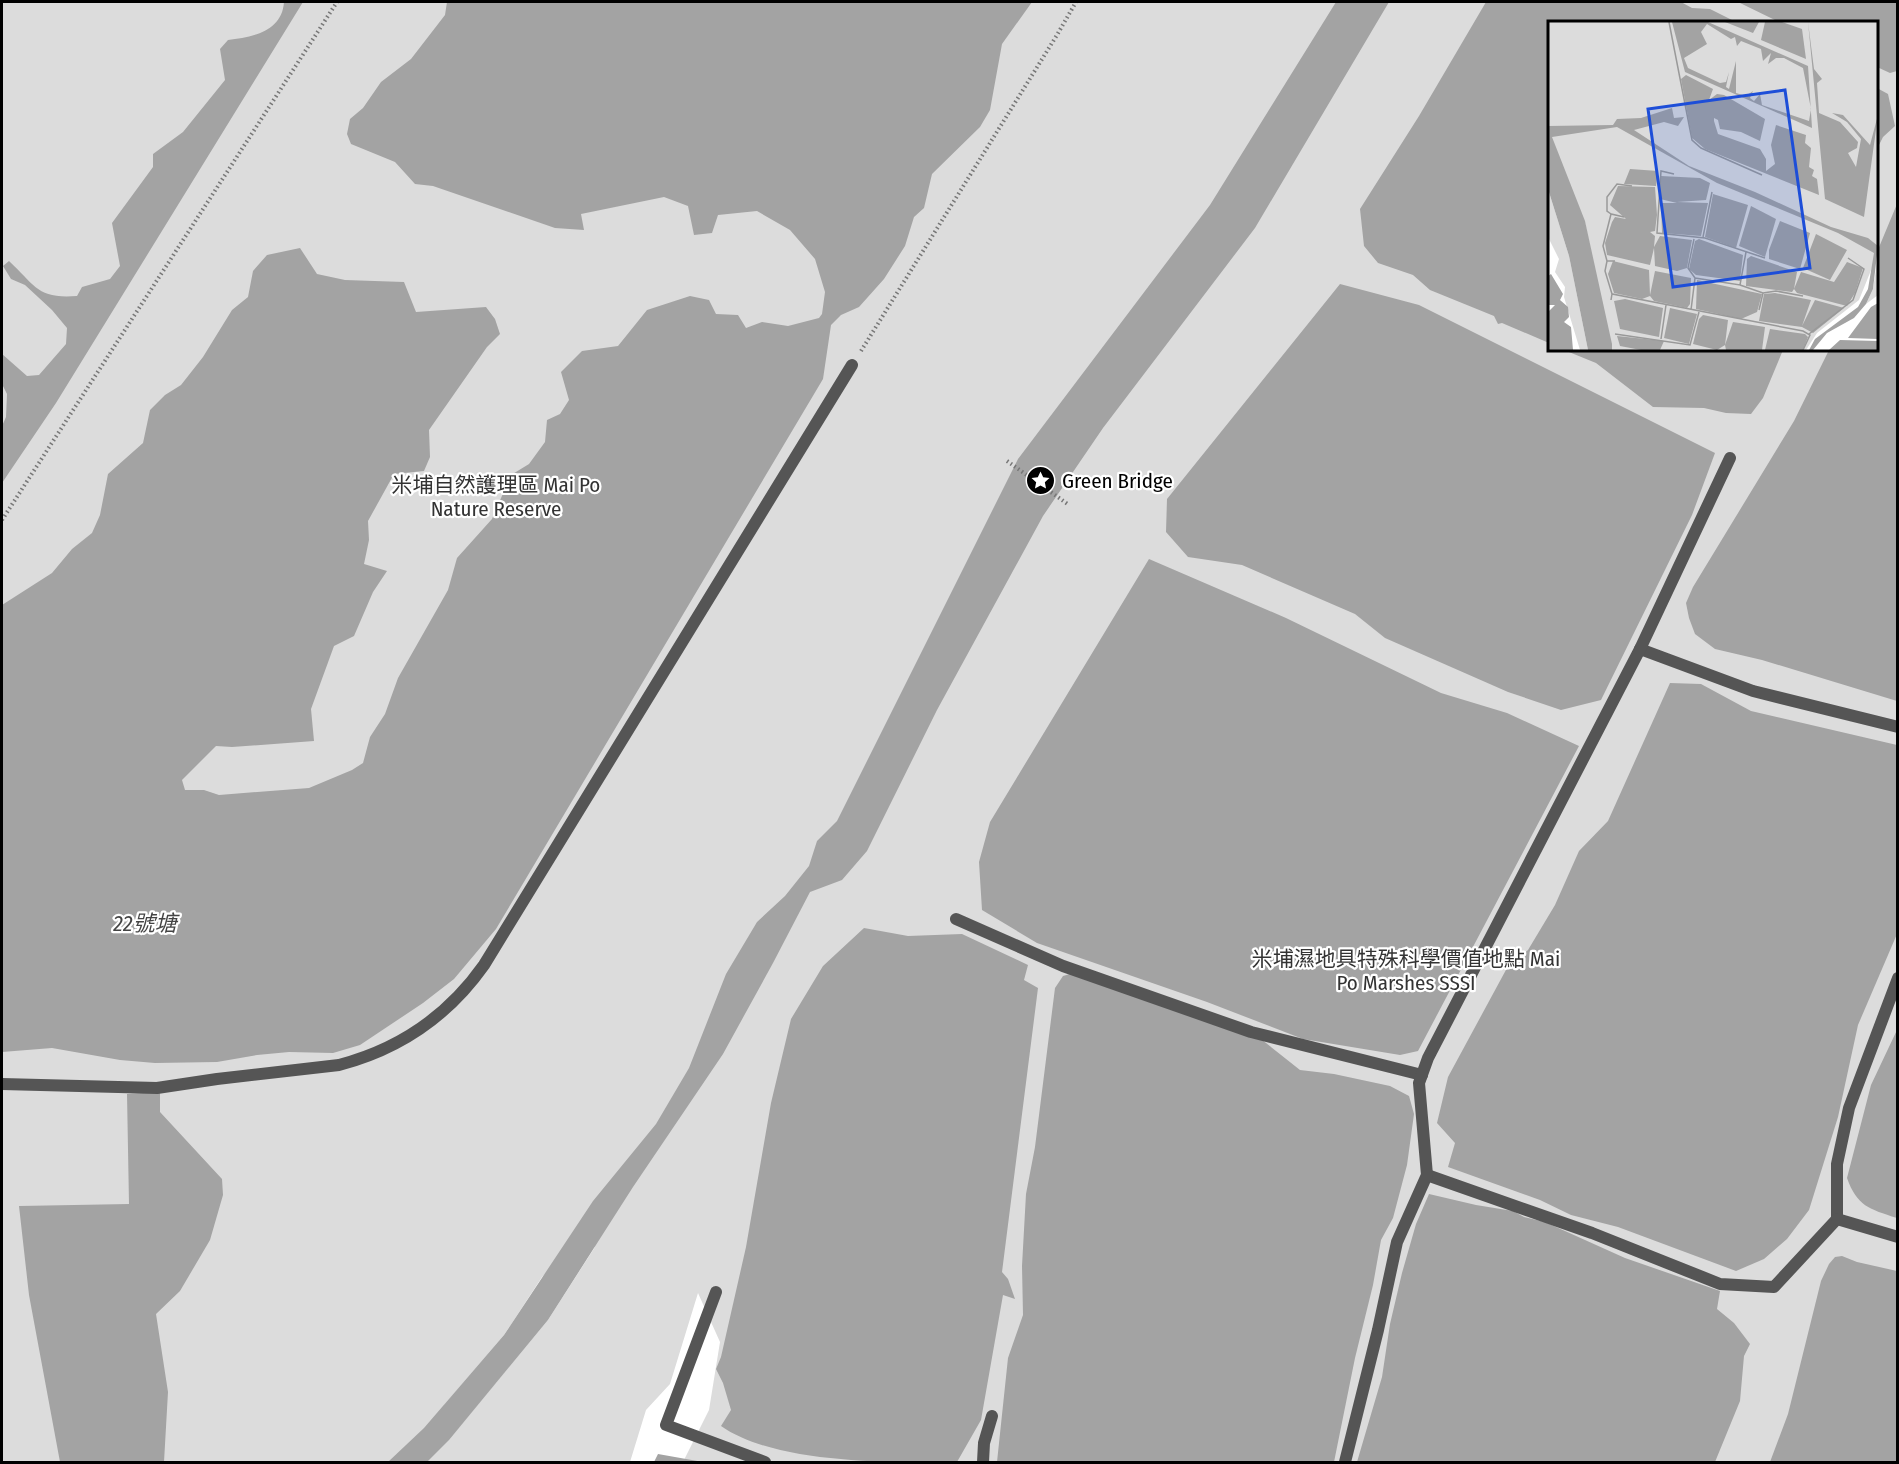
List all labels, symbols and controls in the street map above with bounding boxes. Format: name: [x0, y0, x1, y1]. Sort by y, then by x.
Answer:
inset map: [1548, 21, 1878, 351]
place icon: Green Bridge: [1025, 465, 1057, 497]
place label: Green Bridge: [1062, 468, 1173, 494]
park label: 米埔自然護理區 Mai Po Nature Reserve: [392, 472, 600, 522]
water label: 22號塘: [112, 910, 181, 937]
park label: 米埔濕地具特殊科學價值地點 Mai Po Marshes SSSI: [1252, 946, 1560, 996]

